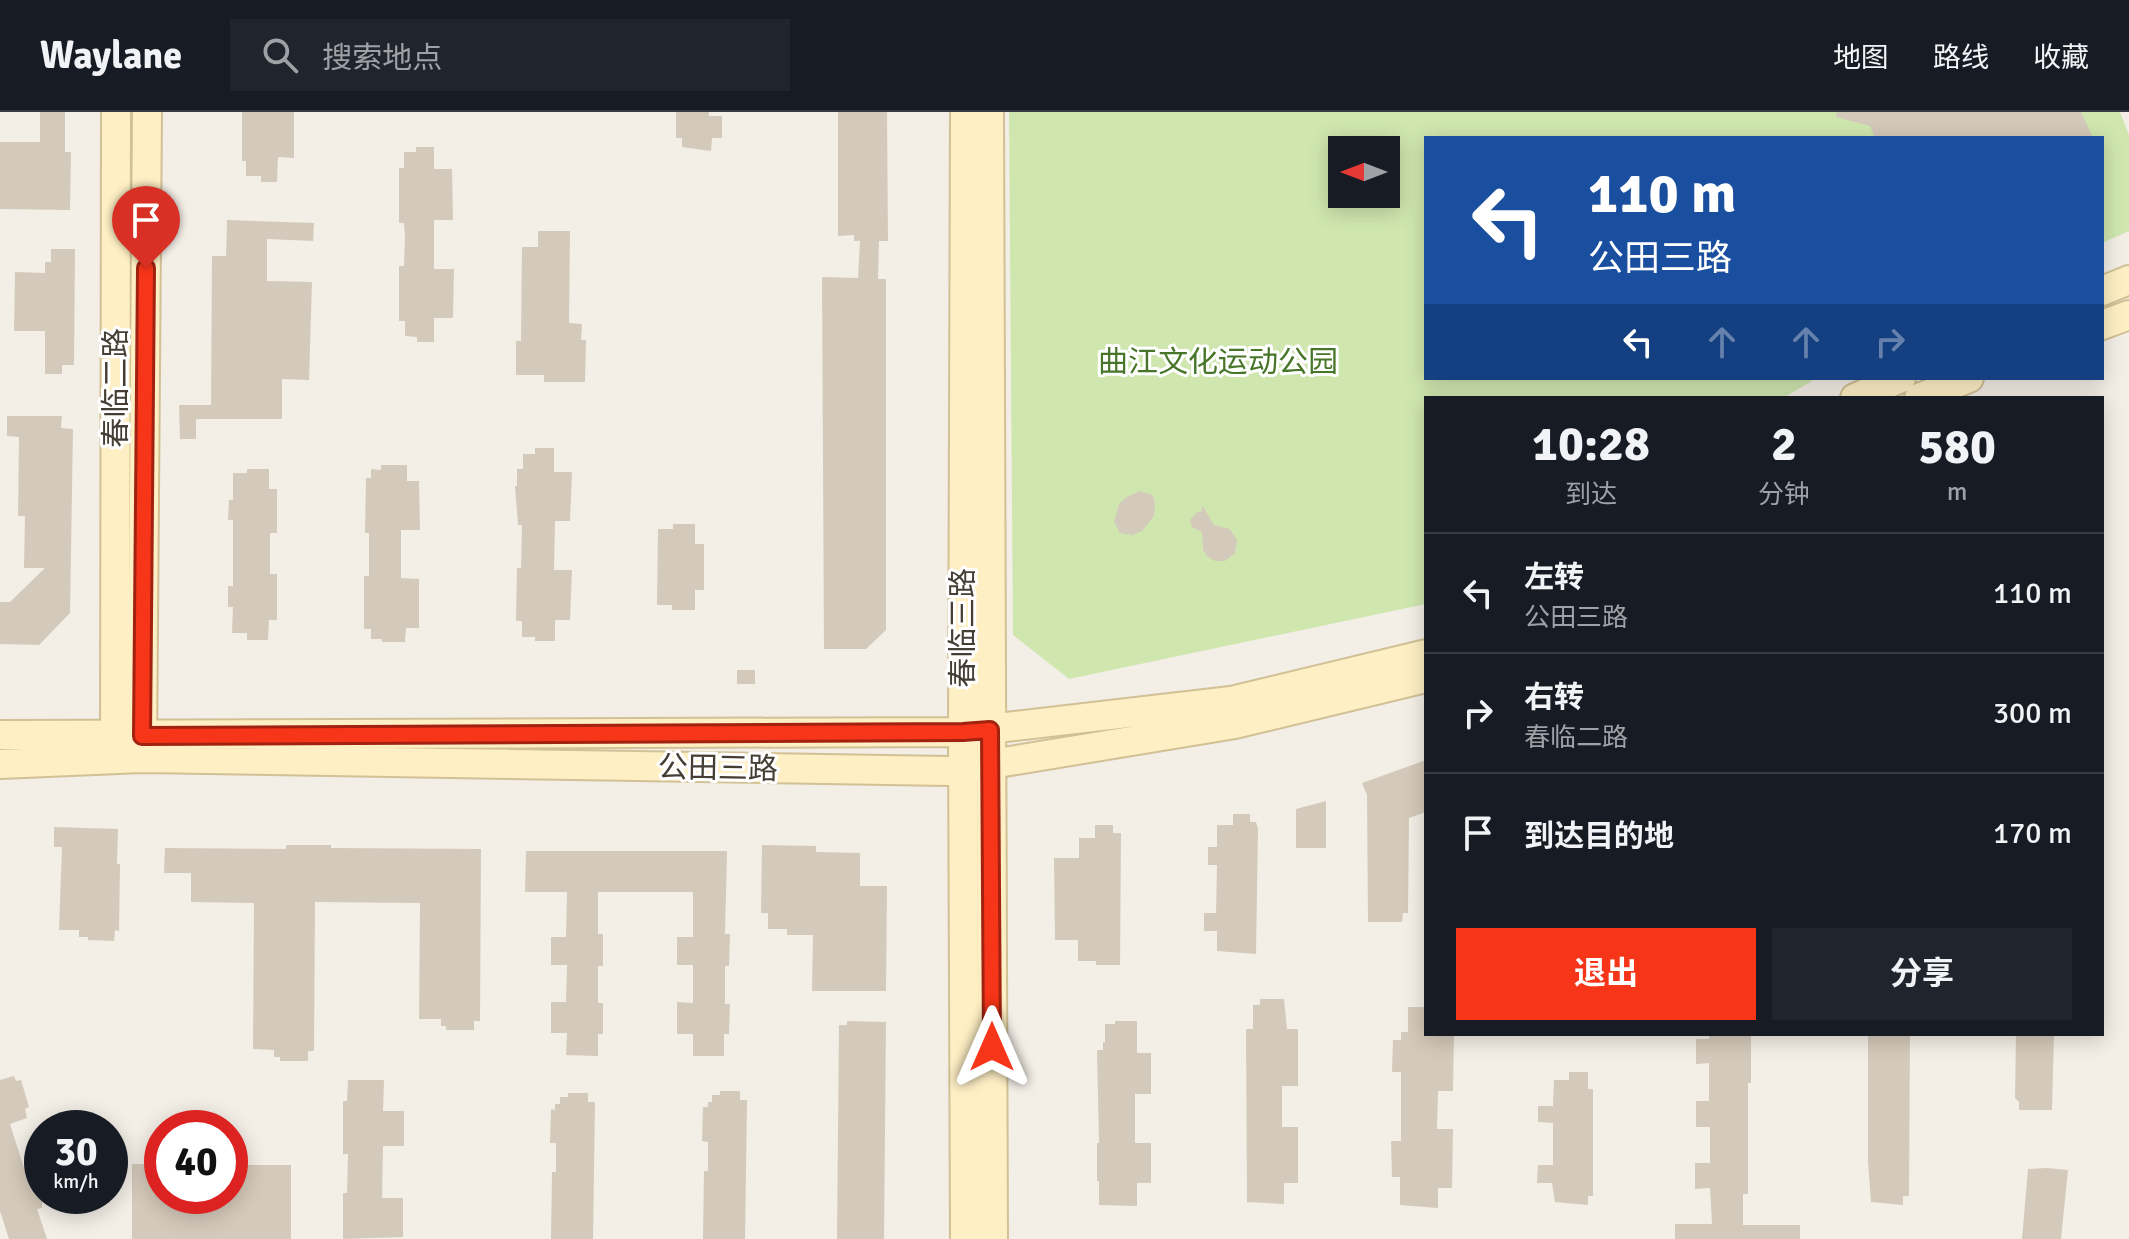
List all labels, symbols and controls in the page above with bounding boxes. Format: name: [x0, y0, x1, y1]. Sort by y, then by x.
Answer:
search box: [230, 19, 790, 91]
text: Waylane: [40, 32, 182, 79]
icon: search: [258, 33, 302, 77]
text: 搜索地点: [322, 40, 442, 77]
text: 地图: [1833, 41, 1889, 75]
text: 路线: [1933, 41, 1989, 75]
text: 收藏: [2033, 41, 2089, 75]
north arrow: [1328, 136, 1400, 208]
map controls: [1328, 136, 1400, 208]
text: 110 m: [1588, 159, 1736, 228]
icon: left: [1456, 168, 1560, 272]
pin: [112, 186, 180, 268]
icon: arrive: [124, 198, 168, 242]
text: 公田三路: [1588, 236, 1732, 281]
icon: left: [1616, 320, 1660, 364]
icon: ahead: [1700, 320, 1744, 364]
icon: ahead: [1784, 320, 1828, 364]
icon: right: [1868, 320, 1912, 364]
street label: 春临二路: [98, 328, 135, 448]
park label: 曲江文化运动公园: [1098, 344, 1338, 381]
text: 10:28: [1532, 415, 1650, 474]
text: 2: [1771, 415, 1797, 474]
text: 580: [1918, 418, 1996, 477]
text: m: [1947, 476, 1967, 508]
text: 到达: [1565, 479, 1617, 511]
text: 分钟: [1758, 479, 1810, 511]
text: 左转: [1524, 559, 1584, 596]
street label: 春临三路: [945, 568, 982, 688]
icon: left: [1456, 571, 1500, 615]
text: 110 m: [1993, 575, 2072, 612]
text: 公田三路: [1524, 602, 1628, 634]
text: 右转: [1524, 679, 1584, 716]
icon: right: [1456, 691, 1500, 735]
text: 300 m: [1993, 695, 2072, 732]
text: 春临二路: [1524, 722, 1628, 754]
street label: 公田三路: [658, 749, 778, 788]
icon: arrive: [1456, 811, 1500, 855]
text: 170 m: [1993, 815, 2072, 852]
text: 到达目的地: [1524, 818, 1674, 855]
button: 退出: [1456, 928, 1756, 1020]
button: 分享: [1772, 928, 2072, 1020]
position arrow: [950, 1005, 1034, 1089]
speed limit sign: 40: [144, 1110, 248, 1214]
text: 30: [54, 1127, 98, 1177]
text: km/h: [53, 1169, 99, 1194]

